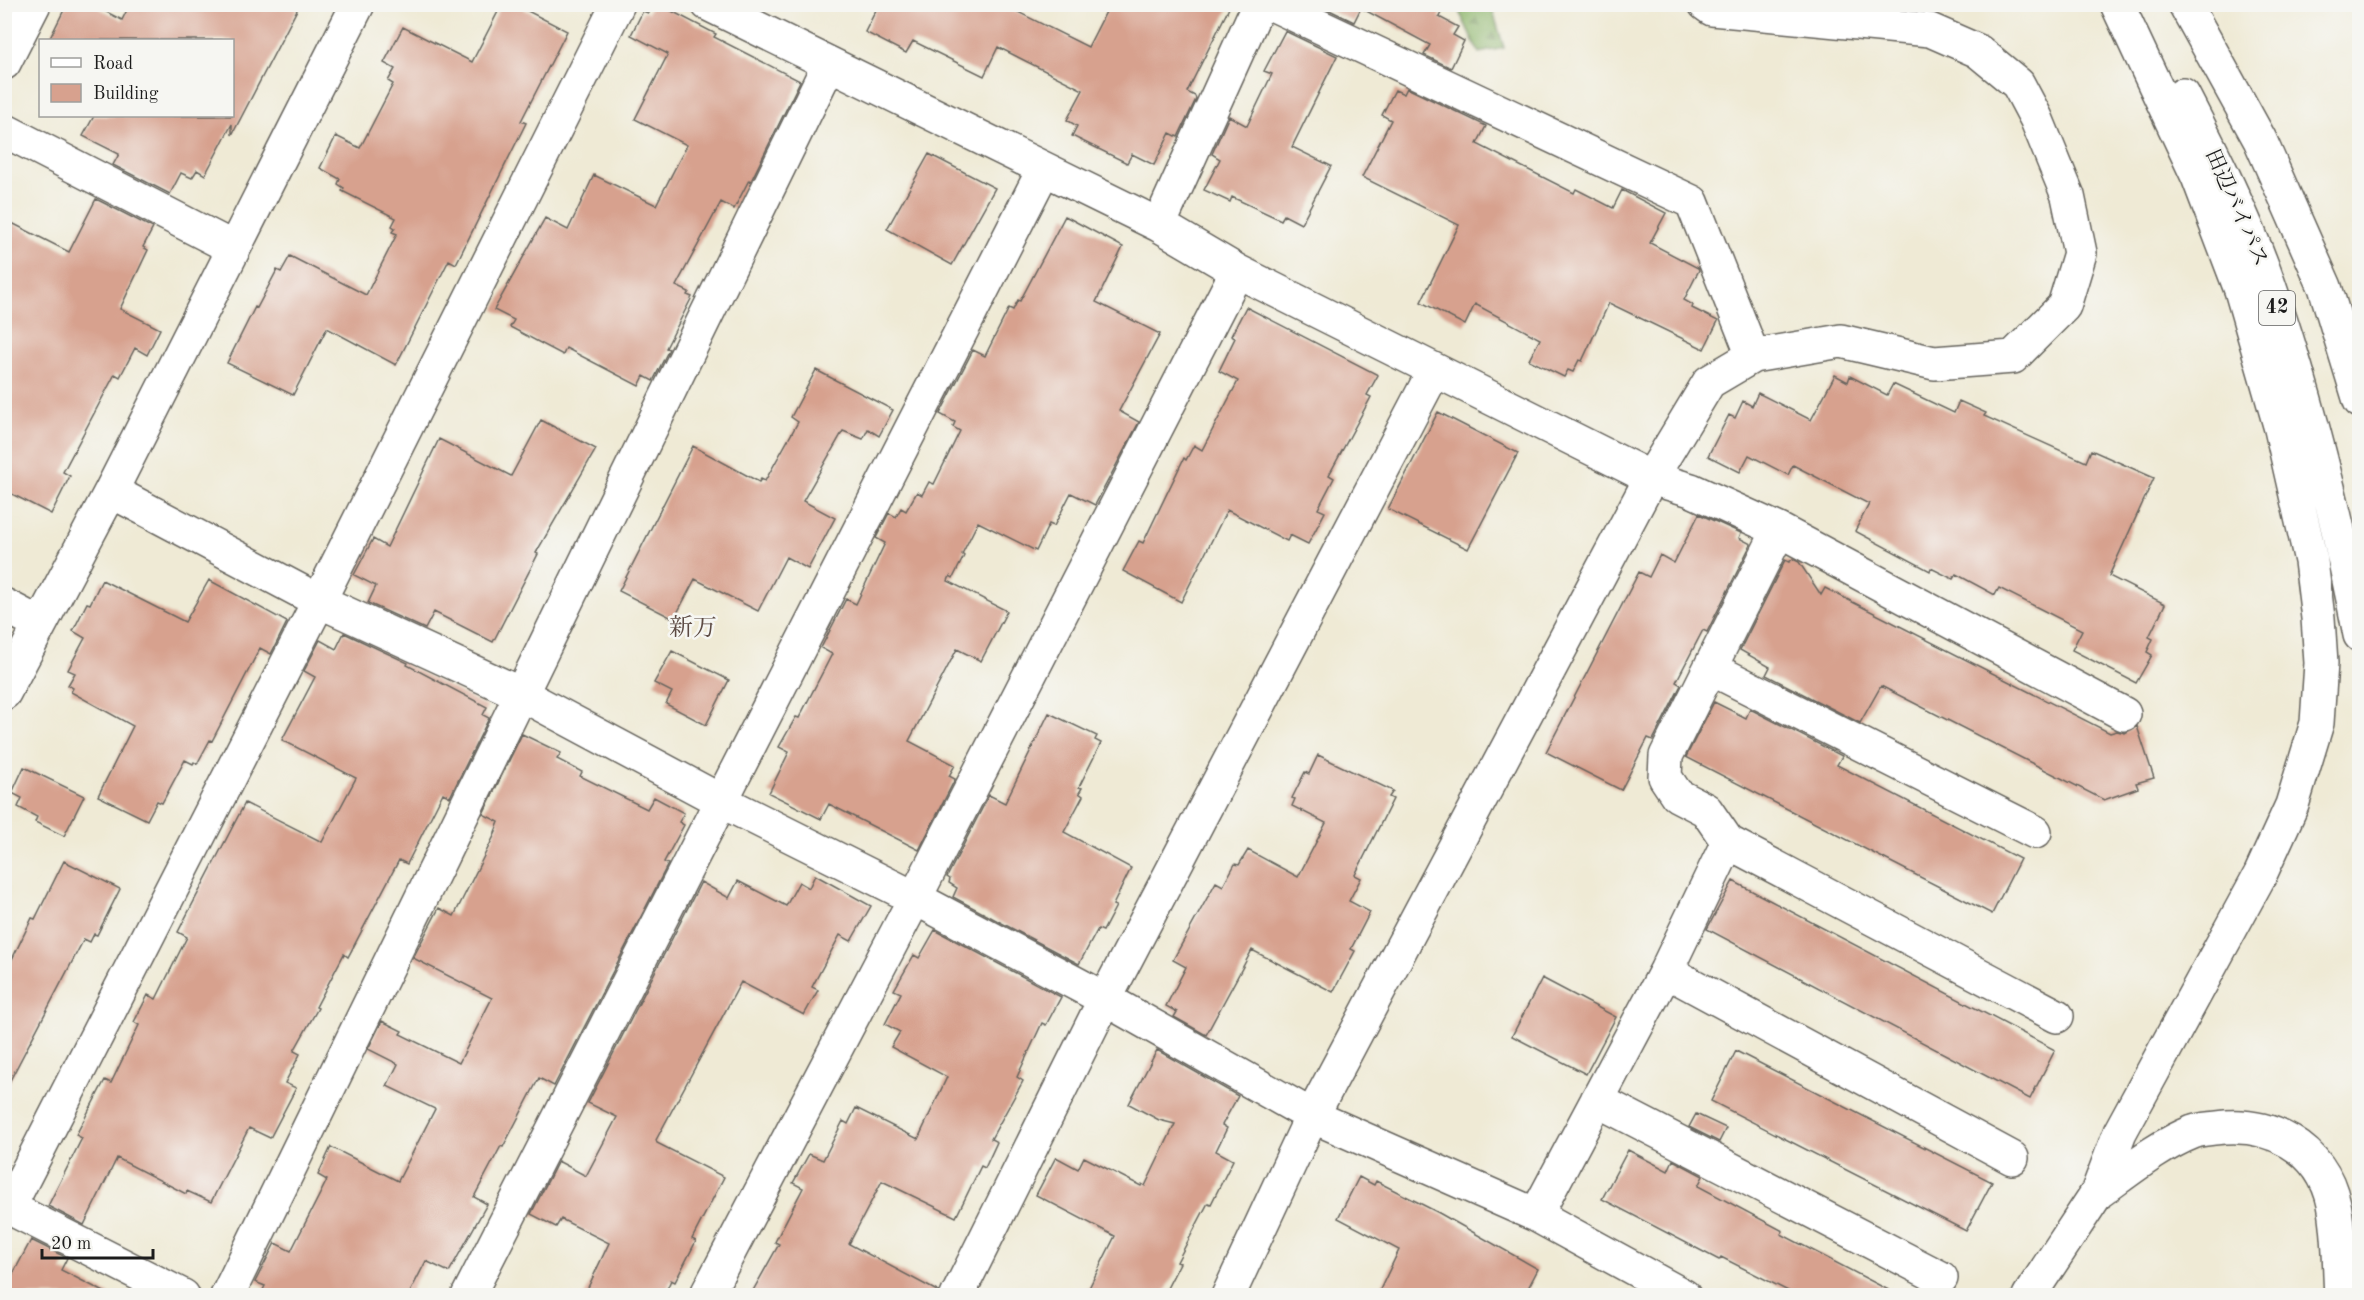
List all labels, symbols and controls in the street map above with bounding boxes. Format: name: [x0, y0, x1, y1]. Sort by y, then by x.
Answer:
legend: [39, 39, 234, 117]
text: Road: [93, 55, 133, 73]
text: Building: [93, 85, 159, 103]
street label: 田辺バイパス: [2201, 146, 2272, 270]
road number: 42: [2259, 291, 2295, 325]
district label: 新万: [669, 614, 717, 641]
scale bar: [42, 1222, 153, 1260]
text: 20 m: [51, 1235, 91, 1253]

